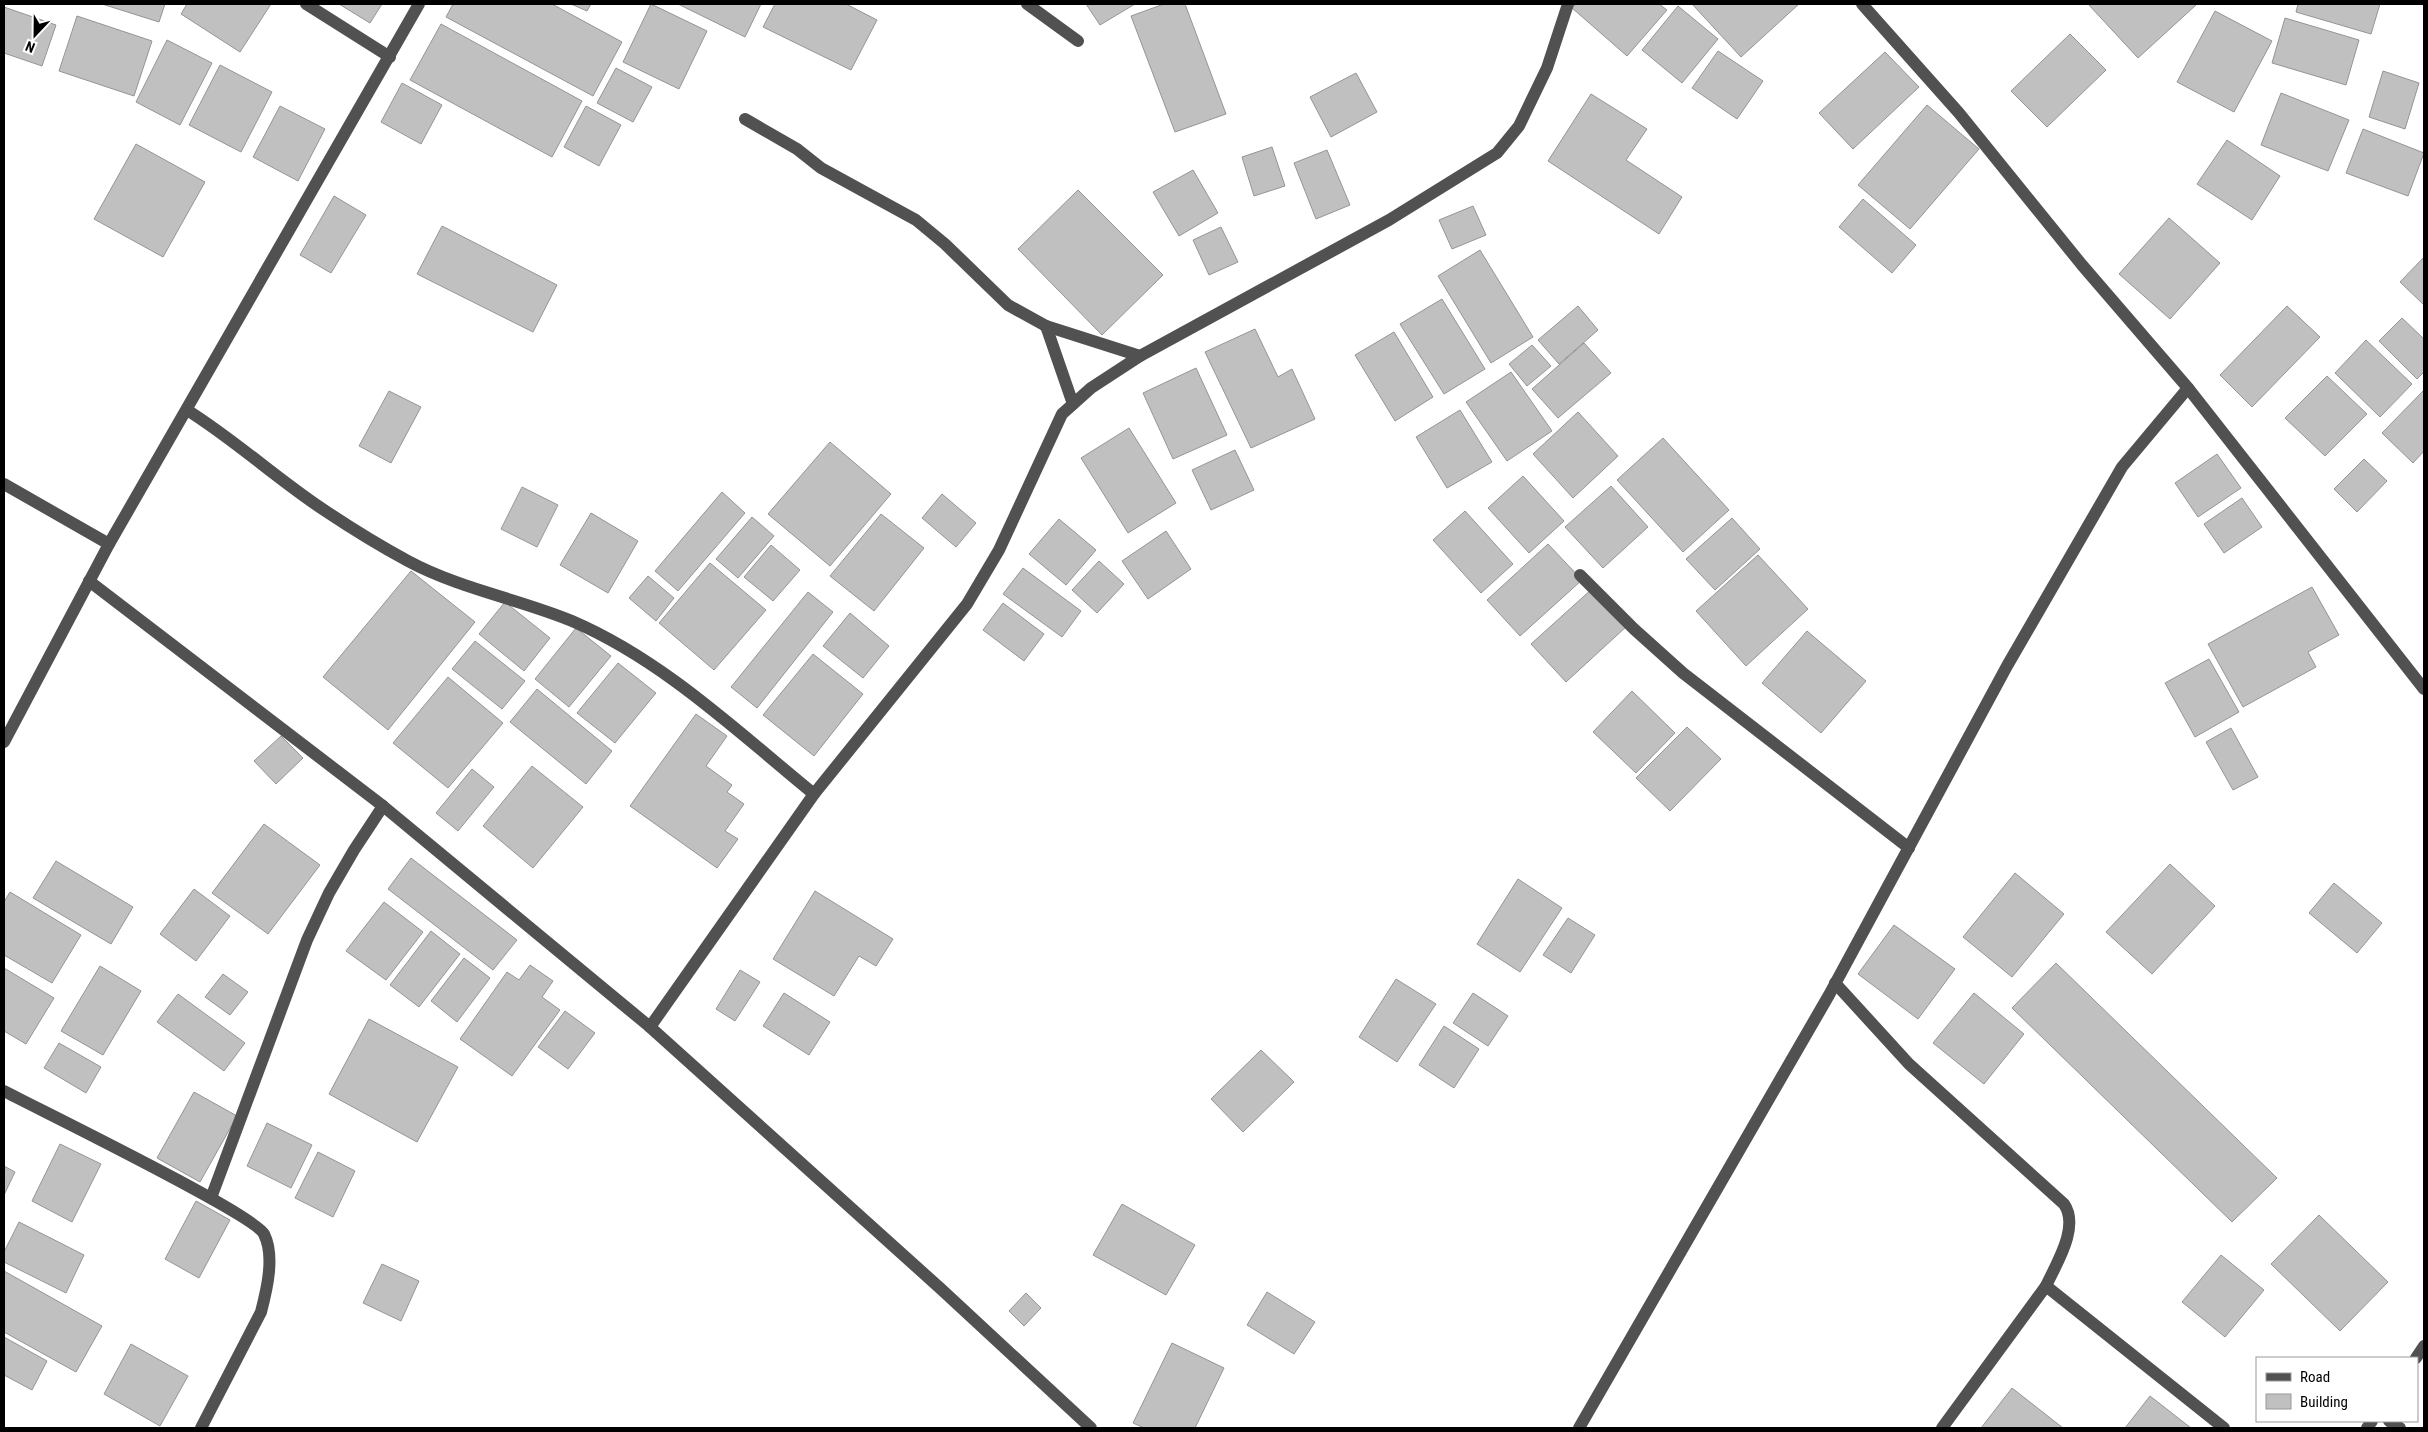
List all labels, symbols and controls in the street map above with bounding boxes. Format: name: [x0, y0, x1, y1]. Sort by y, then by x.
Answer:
north arrow: [10, 10, 60, 60]
text: N: [23, 38, 37, 56]
legend: [2256, 1357, 2418, 1422]
text: Road: [2300, 1368, 2330, 1386]
text: Building: [2300, 1393, 2348, 1411]

